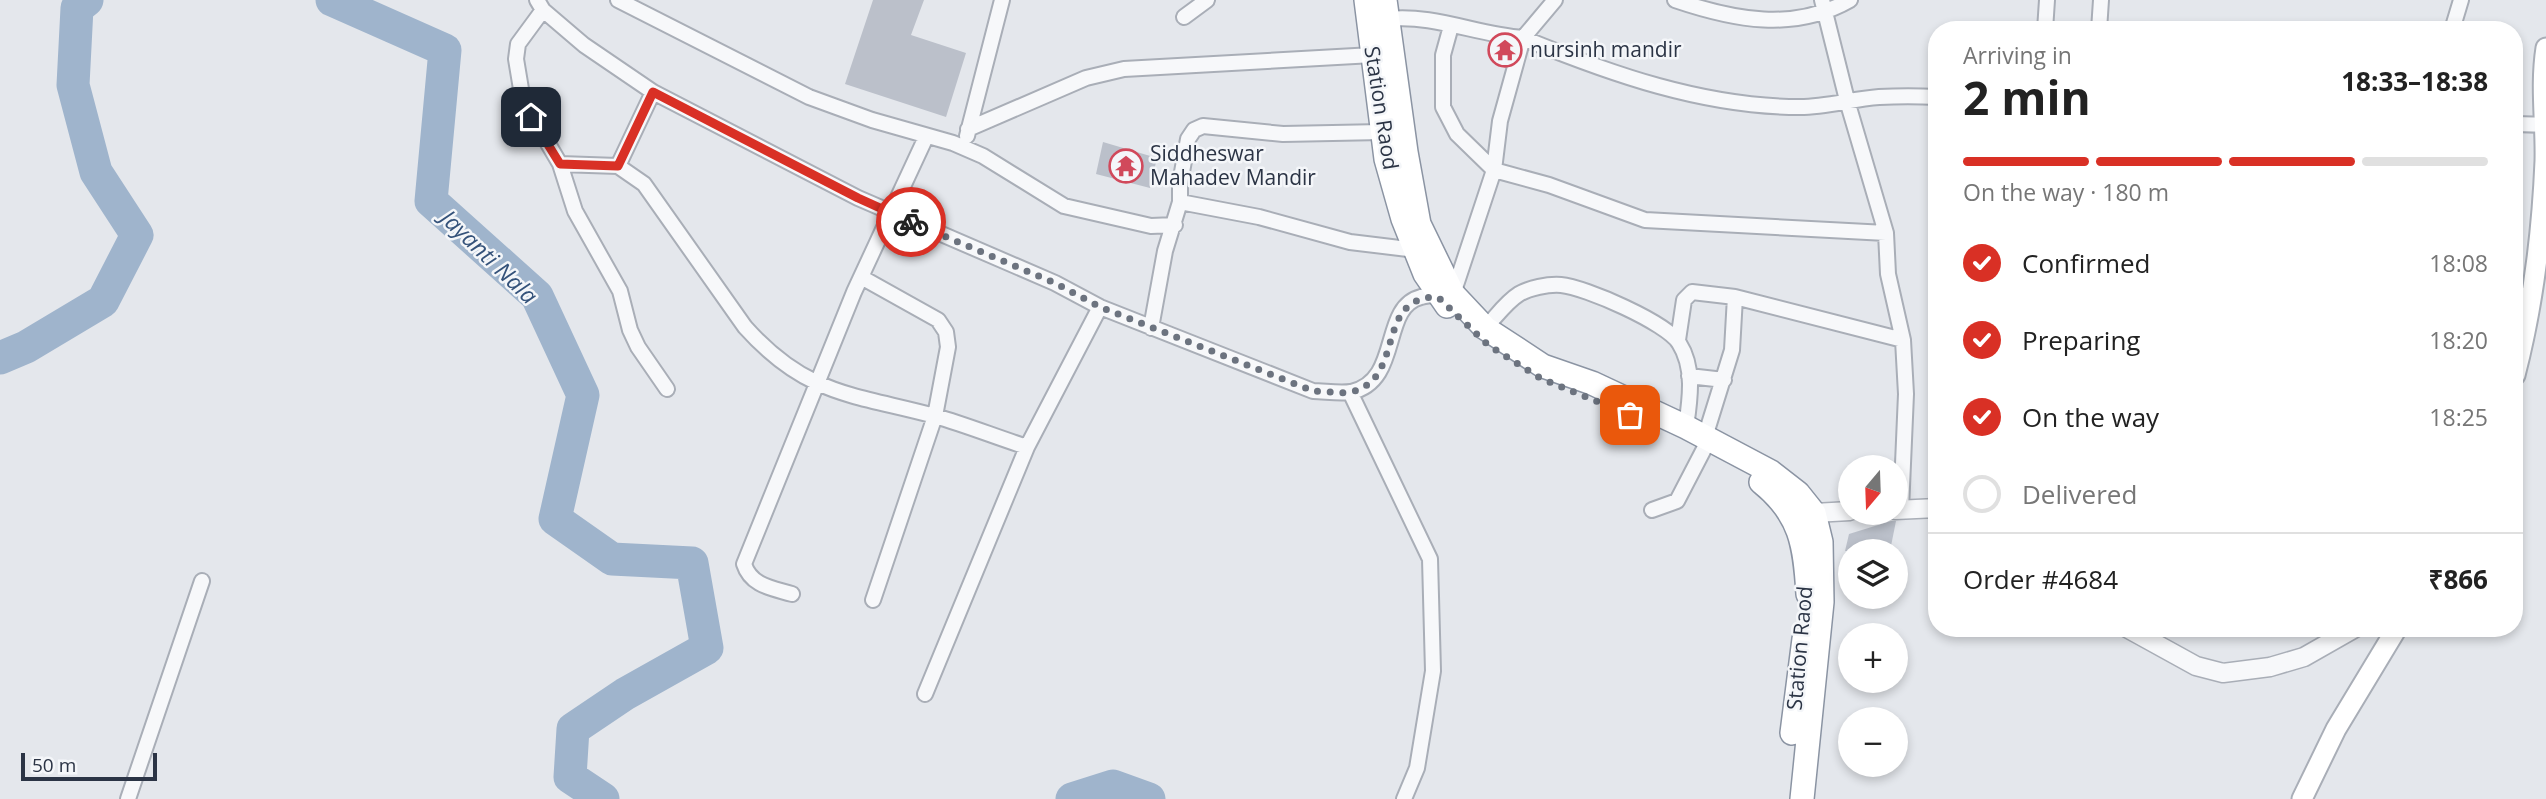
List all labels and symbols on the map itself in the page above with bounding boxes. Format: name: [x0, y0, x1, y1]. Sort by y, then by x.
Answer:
temple icon: nursinh mandir: [1486, 31, 1524, 69]
place label: nursinh mandir: [1530, 35, 1682, 63]
street label: Station Raod: [1358, 44, 1406, 172]
pin: [501, 87, 561, 147]
place label: Siddheswar Mahadev Mandir: [1150, 139, 1316, 191]
temple icon: Siddheswar Mahadev Mandir: [1107, 147, 1145, 185]
courier: [876, 187, 946, 257]
water label: Jayanti Nala: [431, 199, 545, 311]
pin: [1600, 385, 1660, 445]
north arrow: [1838, 455, 1908, 525]
street label: Station Raod: [1780, 585, 1818, 711]
scale bar: [21, 750, 158, 782]

